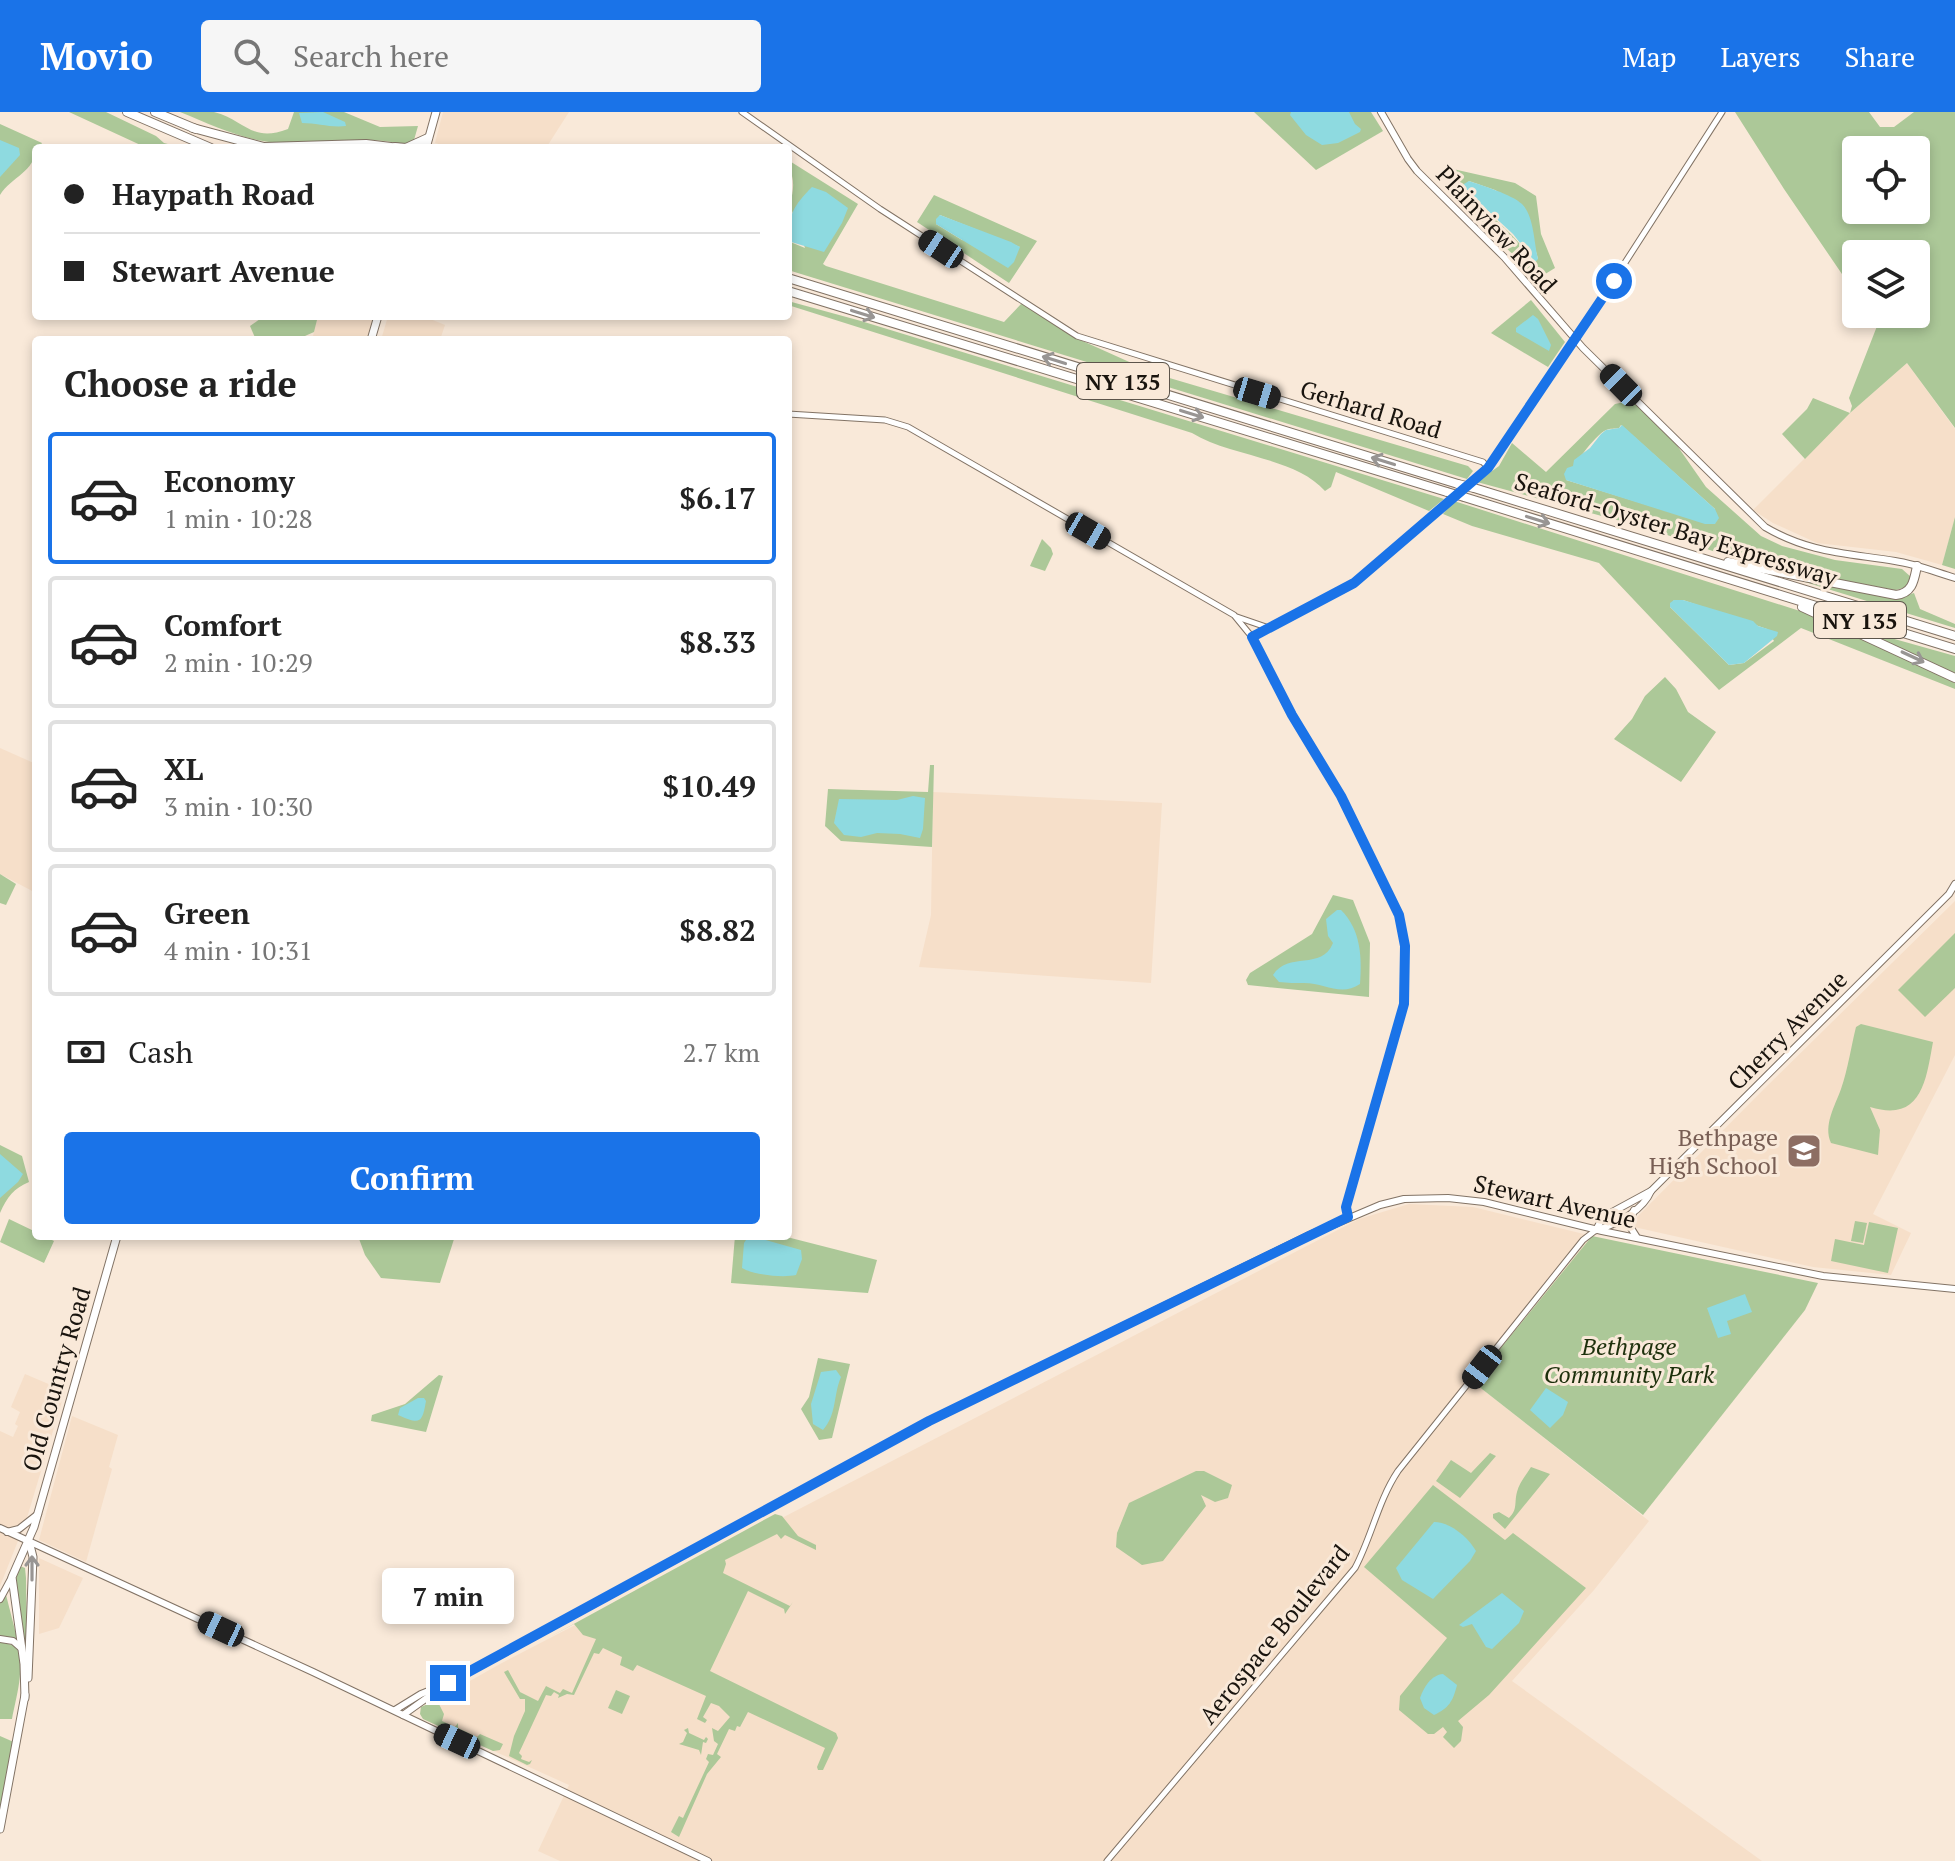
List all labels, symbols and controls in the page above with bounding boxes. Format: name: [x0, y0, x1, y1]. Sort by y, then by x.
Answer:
search box: [201, 20, 761, 92]
text: Movio: [40, 31, 153, 81]
icon: search: [229, 34, 273, 78]
text: Search here: [293, 36, 449, 76]
text: Map: [1622, 38, 1676, 75]
text: Layers: [1720, 38, 1801, 75]
text: Share: [1845, 38, 1915, 75]
map controls: [1842, 136, 1930, 328]
button: locate: [1842, 136, 1930, 224]
street label: Plainview Road: [1430, 158, 1564, 300]
text: Haypath Road: [112, 174, 315, 214]
car: [914, 226, 968, 272]
button: layers: [1842, 240, 1930, 328]
text: Stewart Avenue: [112, 251, 335, 291]
route start: [1596, 263, 1632, 299]
one-way arrow: [849, 307, 875, 322]
one-way arrow: [1042, 352, 1068, 367]
text: Choose a ride: [64, 360, 297, 407]
car: [1596, 360, 1646, 410]
road number: NY 135: [1077, 363, 1169, 399]
street label: Gerhard Road: [1297, 372, 1445, 446]
car: [1231, 375, 1283, 411]
one-way arrow: [1178, 407, 1204, 422]
one-way arrow: [1371, 453, 1396, 467]
text: Economy: [164, 461, 295, 501]
icon: car: [68, 462, 140, 534]
street label: Seaford-Oyster Bay Expressway: [1511, 465, 1842, 594]
text: $6.17: [679, 478, 756, 518]
text: 1 min · 10:28: [164, 501, 313, 535]
car: [1061, 509, 1115, 553]
one-way arrow: [1525, 513, 1551, 528]
road number: NY 135: [1814, 602, 1906, 638]
text: Comfort: [164, 605, 282, 645]
icon: car: [68, 606, 140, 678]
text: $8.33: [679, 622, 756, 662]
text: 2 min · 10:29: [164, 645, 313, 679]
one-way arrow: [1900, 650, 1924, 665]
text: XL: [164, 749, 203, 789]
icon: car: [68, 750, 140, 822]
text: $10.49: [662, 766, 756, 806]
text: 3 min · 10:30: [164, 789, 313, 823]
text: Green: [164, 893, 250, 933]
icon: car: [68, 894, 140, 966]
text: $8.82: [679, 910, 756, 950]
text: 4 min · 10:31: [164, 933, 313, 967]
street label: Cherry Avenue: [1720, 963, 1854, 1097]
icon: cash: [64, 1030, 108, 1074]
text: Cash: [128, 1032, 193, 1072]
text: 2.7 km: [683, 1035, 760, 1069]
place label: Bethpage High School: [1649, 1121, 1778, 1181]
button: Confirm: [64, 1132, 760, 1224]
school or university icon: Bethpage High School: [1785, 1132, 1823, 1170]
street label: Stewart Avenue: [1471, 1167, 1639, 1235]
street label: Old Country Road: [14, 1283, 98, 1475]
park label: Bethpage Community Park: [1544, 1330, 1715, 1390]
car: [1458, 1341, 1506, 1393]
street label: Aerospace Boulevard: [1192, 1538, 1356, 1730]
one-way arrow: [24, 1555, 40, 1582]
callout: 7 min: [382, 1567, 514, 1623]
text: 7 min: [412, 1579, 484, 1613]
car: [194, 1608, 248, 1650]
route end: [430, 1665, 466, 1701]
car: [430, 1720, 484, 1762]

